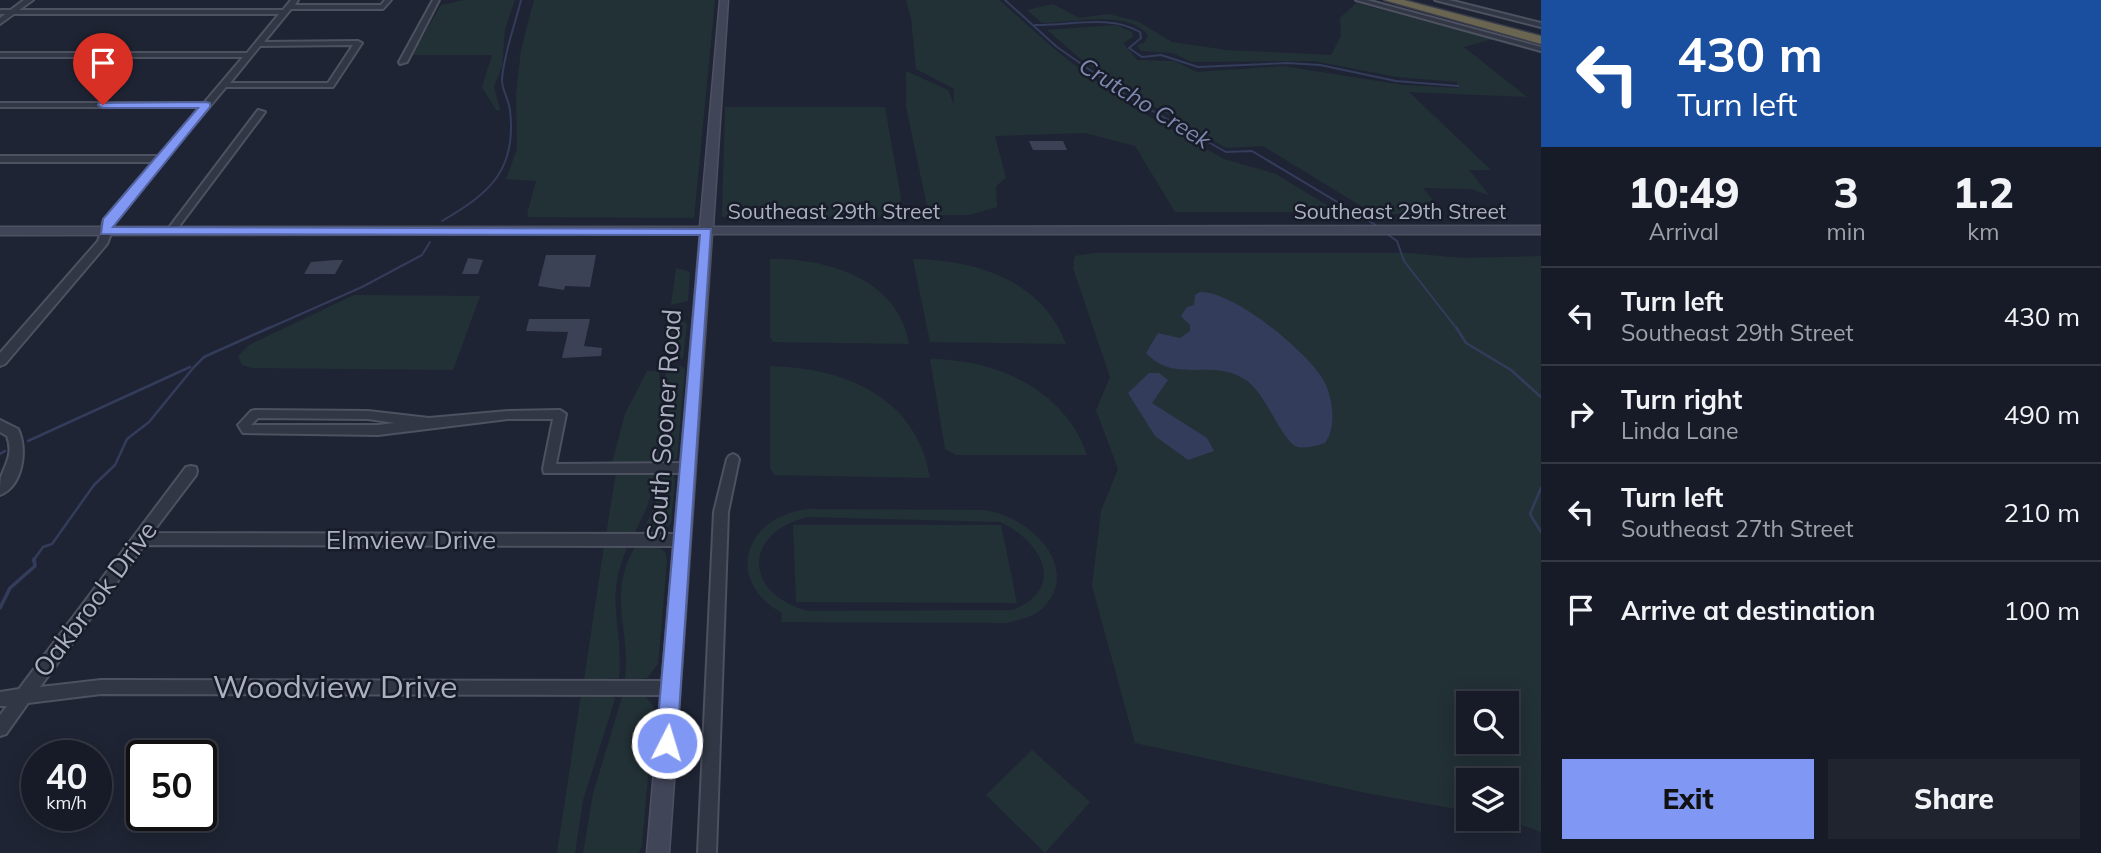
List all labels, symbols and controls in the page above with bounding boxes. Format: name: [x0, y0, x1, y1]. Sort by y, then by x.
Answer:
text: 430 m: [1677, 23, 1823, 84]
icon: left: [1562, 28, 1653, 119]
pin: [73, 33, 133, 105]
icon: arrive: [84, 44, 122, 82]
water label: Crutcho Creek: [1074, 51, 1218, 155]
text: Turn left: [1677, 84, 1797, 124]
text: 10:49: [1628, 166, 1740, 219]
text: 3: [1834, 166, 1859, 219]
text: 1.2: [1953, 166, 2014, 219]
street label: Southeast 29th Street: [728, 198, 940, 224]
street label: Southeast 29th Street: [1294, 198, 1506, 224]
text: Arrival: [1649, 217, 1719, 246]
text: min: [1827, 217, 1866, 246]
text: km: [1967, 217, 1999, 246]
text: Turn left: [1621, 285, 1723, 318]
icon: left: [1562, 297, 1600, 335]
text: 430 m: [2004, 300, 2080, 333]
street label: South Sooner Road: [639, 308, 688, 542]
text: Southeast 29th Street: [1621, 318, 1854, 347]
text: Turn right: [1621, 383, 1742, 416]
icon: right: [1562, 395, 1600, 433]
text: 490 m: [2004, 398, 2080, 431]
text: Linda Lane: [1621, 416, 1738, 445]
text: Turn left: [1621, 481, 1723, 514]
icon: left: [1562, 493, 1600, 531]
text: 210 m: [2004, 496, 2080, 529]
street label: Oakbrook Drive: [25, 514, 164, 683]
text: Southeast 27th Street: [1621, 514, 1854, 543]
street label: Elmview Drive: [326, 523, 496, 556]
icon: arrive: [1562, 591, 1600, 629]
text: Arrive at destination: [1621, 594, 1876, 627]
text: 100 m: [2004, 594, 2080, 627]
street label: Woodview Drive: [213, 666, 457, 706]
map controls: [1456, 691, 1519, 831]
button: search: [1456, 691, 1519, 754]
position arrow: [630, 706, 704, 780]
speed limit sign: 50: [126, 740, 217, 831]
text: 40: [45, 754, 88, 798]
button: Exit: [1562, 759, 1814, 839]
button: Share: [1828, 759, 2080, 839]
button: layers: [1456, 768, 1519, 831]
text: km/h: [46, 791, 87, 814]

